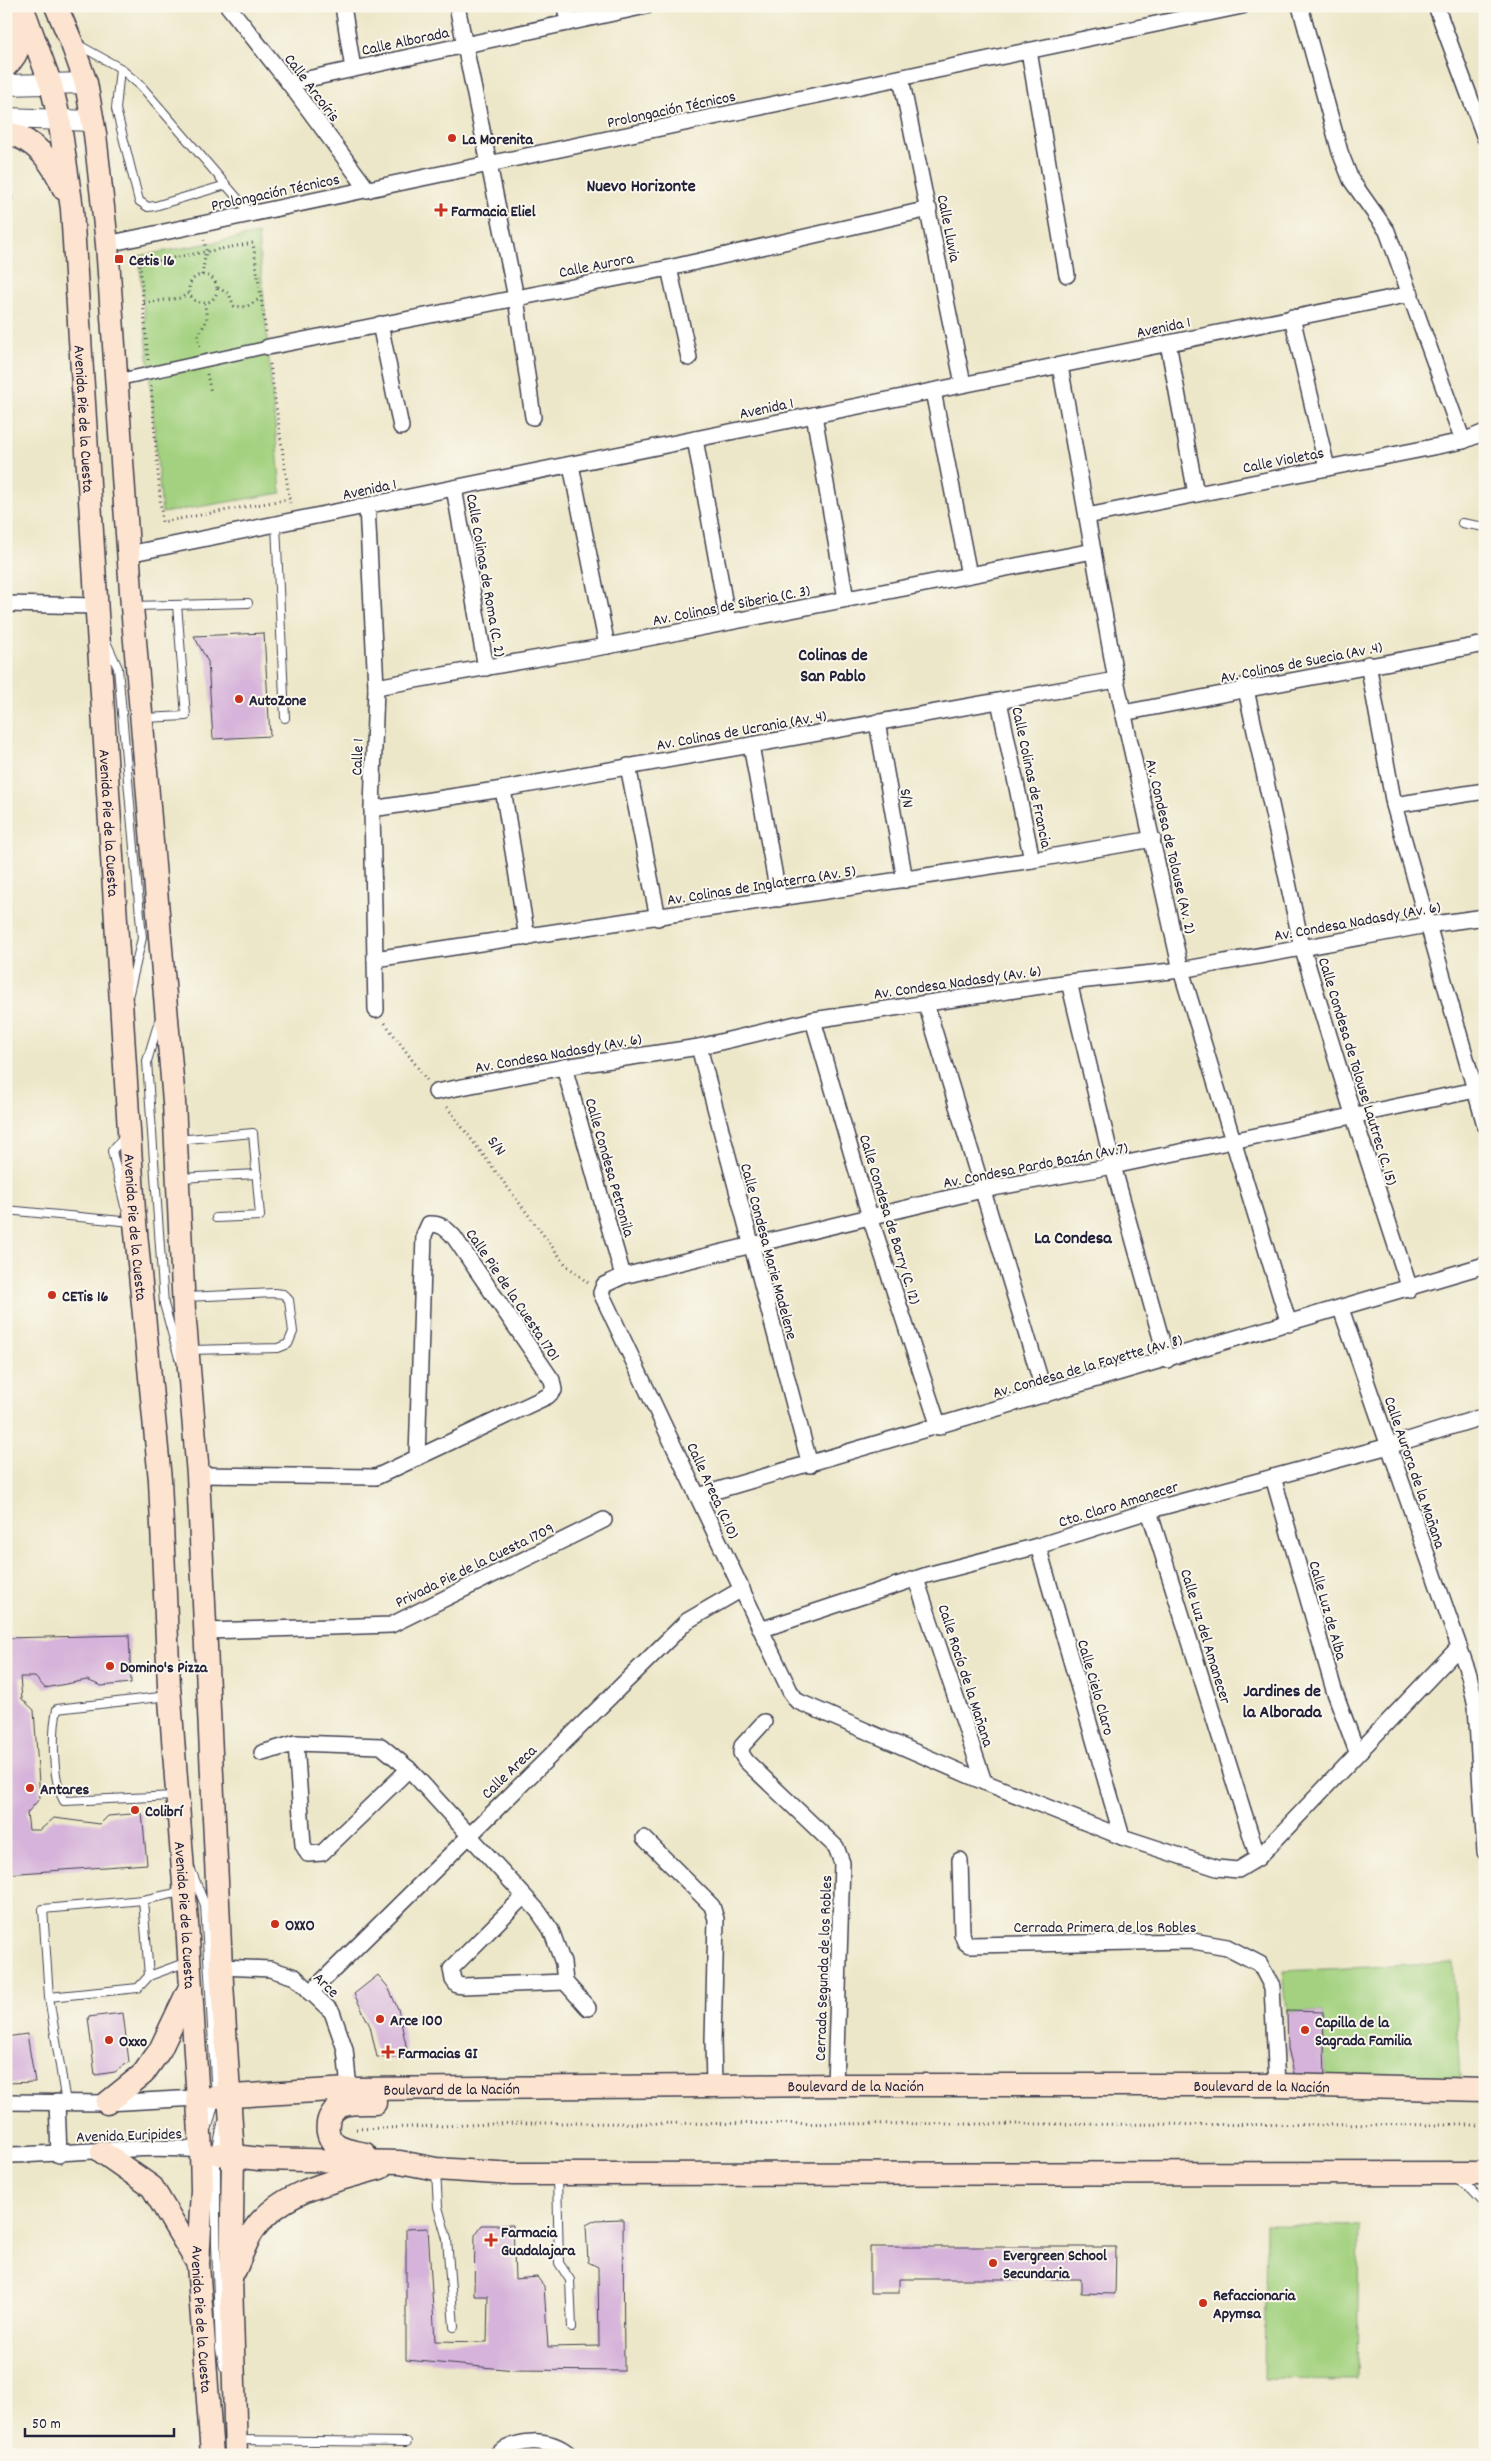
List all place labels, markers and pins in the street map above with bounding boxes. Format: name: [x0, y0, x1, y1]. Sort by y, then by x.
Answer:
place label: La Morenita: [462, 129, 534, 152]
marker: La Morenita: [446, 132, 458, 144]
place label: Farmacia Eliel: [451, 201, 536, 224]
marker: Farmacia Eliel: [435, 204, 447, 216]
place label: Cetis 16: [129, 250, 175, 273]
marker: Cetis 16: [113, 253, 125, 265]
place label: AutoZone: [249, 690, 306, 713]
marker: AutoZone: [233, 693, 245, 705]
place label: CETis 16: [62, 1286, 108, 1309]
marker: CETis 16: [46, 1289, 58, 1301]
place label: Domino's Pizza: [120, 1657, 209, 1680]
marker: Domino's Pizza: [104, 1660, 116, 1672]
place label: Antares: [40, 1779, 90, 1802]
marker: Antares: [24, 1782, 36, 1794]
place label: Colibrí: [145, 1801, 185, 1824]
marker: Colibrí: [129, 1804, 141, 1816]
place label: OXXO: [285, 1915, 315, 1938]
marker: OXXO: [269, 1918, 281, 1930]
place label: Arce 100: [390, 2010, 443, 2033]
place label: Capilla de la Sagrada Familia: [1315, 2012, 1413, 2053]
marker: Arce 100: [374, 2013, 386, 2025]
marker: Capilla de la Sagrada Familia: [1299, 2024, 1311, 2036]
place label: Oxxo: [119, 2031, 147, 2054]
marker: Oxxo: [103, 2034, 115, 2046]
place label: Farmacias GI: [398, 2043, 478, 2066]
marker: Farmacias GI: [382, 2046, 394, 2058]
place label: Farmacia Guadalajara: [501, 2222, 576, 2263]
marker: Farmacia Guadalajara: [485, 2234, 497, 2246]
place label: Evergreen School Secundaria: [1003, 2245, 1107, 2286]
marker: Evergreen School Secundaria: [987, 2257, 999, 2269]
place label: Refaccionaria Apymsa: [1213, 2285, 1297, 2326]
marker: Refaccionaria Apymsa: [1197, 2297, 1209, 2309]

